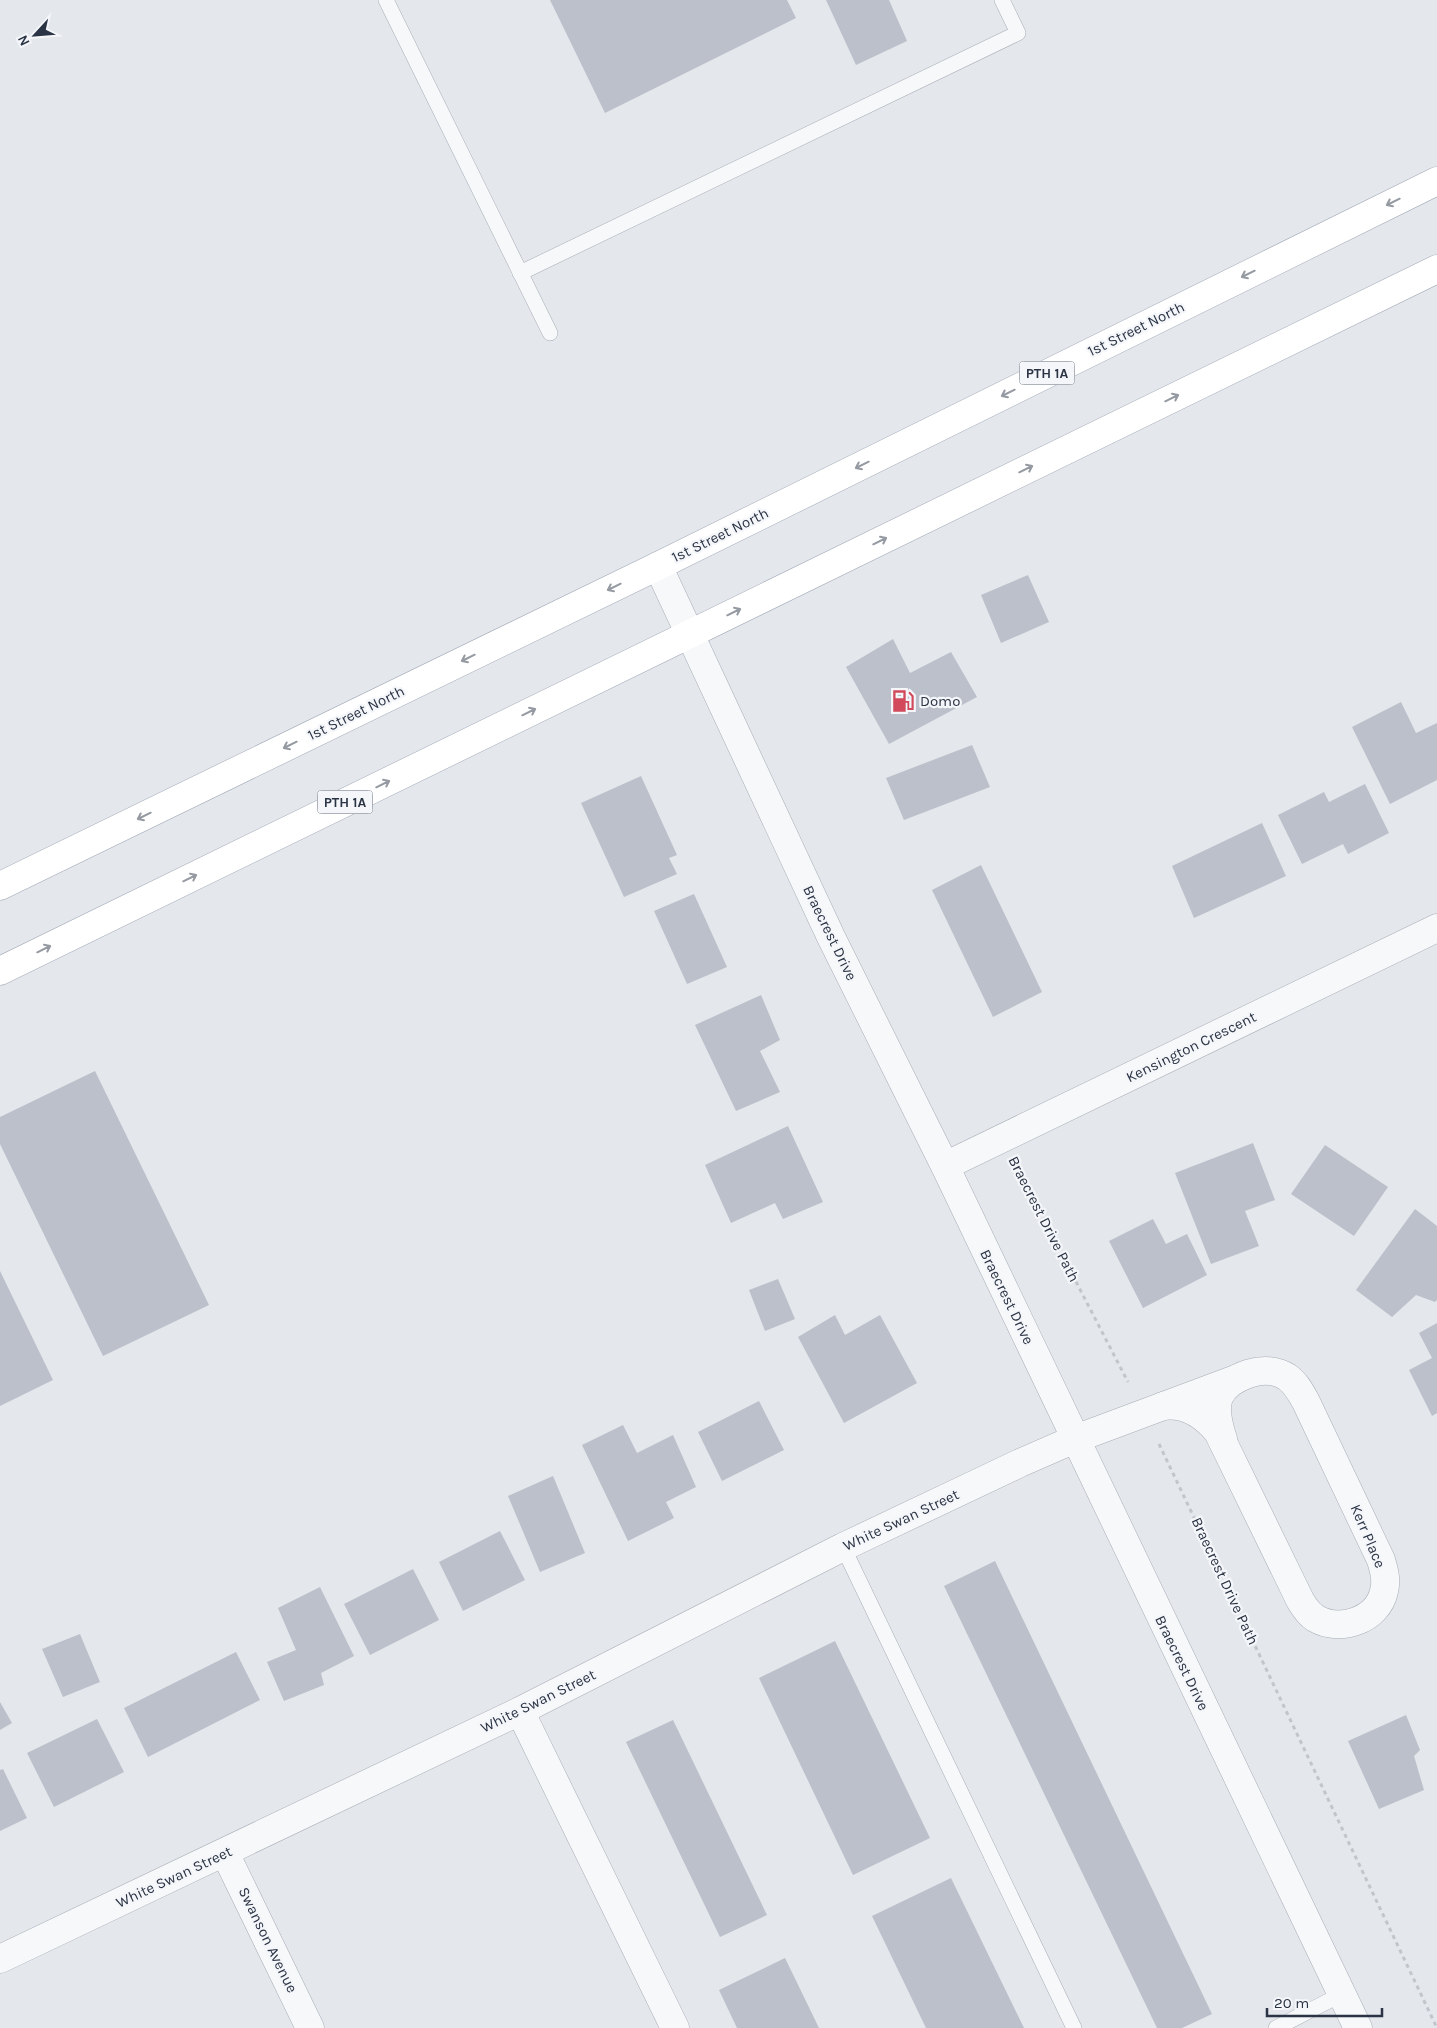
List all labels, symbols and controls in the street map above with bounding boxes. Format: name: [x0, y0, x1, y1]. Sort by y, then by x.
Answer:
north arrow: [10, 10, 60, 60]
text: N: [14, 32, 34, 49]
one-way arrow: [1386, 198, 1401, 207]
one-way arrow: [1240, 269, 1255, 279]
street label: 1st Street North: [1085, 298, 1187, 360]
road number: PTH 1A: [1020, 362, 1074, 384]
one-way arrow: [1001, 389, 1016, 398]
one-way arrow: [1164, 393, 1179, 402]
one-way arrow: [855, 461, 870, 470]
one-way arrow: [1018, 464, 1033, 474]
street label: 1st Street North: [669, 504, 771, 566]
one-way arrow: [872, 535, 887, 545]
one-way arrow: [607, 583, 622, 593]
one-way arrow: [726, 607, 741, 616]
one-way arrow: [460, 654, 475, 664]
street label: 1st Street North: [305, 682, 407, 744]
fuel station icon: Domo: [890, 688, 916, 714]
place label: Domo: [920, 692, 960, 710]
one-way arrow: [521, 707, 536, 716]
one-way arrow: [283, 741, 298, 750]
one-way arrow: [375, 778, 390, 788]
road number: PTH 1A: [318, 790, 372, 814]
one-way arrow: [137, 812, 152, 821]
one-way arrow: [182, 873, 197, 882]
street label: Braecrest Drive: [799, 882, 861, 984]
one-way arrow: [36, 944, 51, 953]
street label: Kensington Crescent: [1123, 1008, 1259, 1086]
street label: Braecrest Drive Path: [1005, 1153, 1083, 1285]
street label: Braecrest Drive: [976, 1246, 1038, 1348]
street label: White Swan Street: [840, 1485, 962, 1555]
street label: Kerr Place: [1347, 1501, 1389, 1571]
street label: Braecrest Drive Path: [1188, 1514, 1262, 1648]
street label: Braecrest Drive: [1151, 1612, 1213, 1714]
street label: White Swan Street: [478, 1665, 599, 1737]
street label: White Swan Street: [113, 1842, 235, 1912]
street label: Swanson Avenue: [235, 1884, 301, 1996]
scale bar: [1267, 1986, 1382, 2018]
text: 20 m: [1274, 1994, 1309, 2012]

